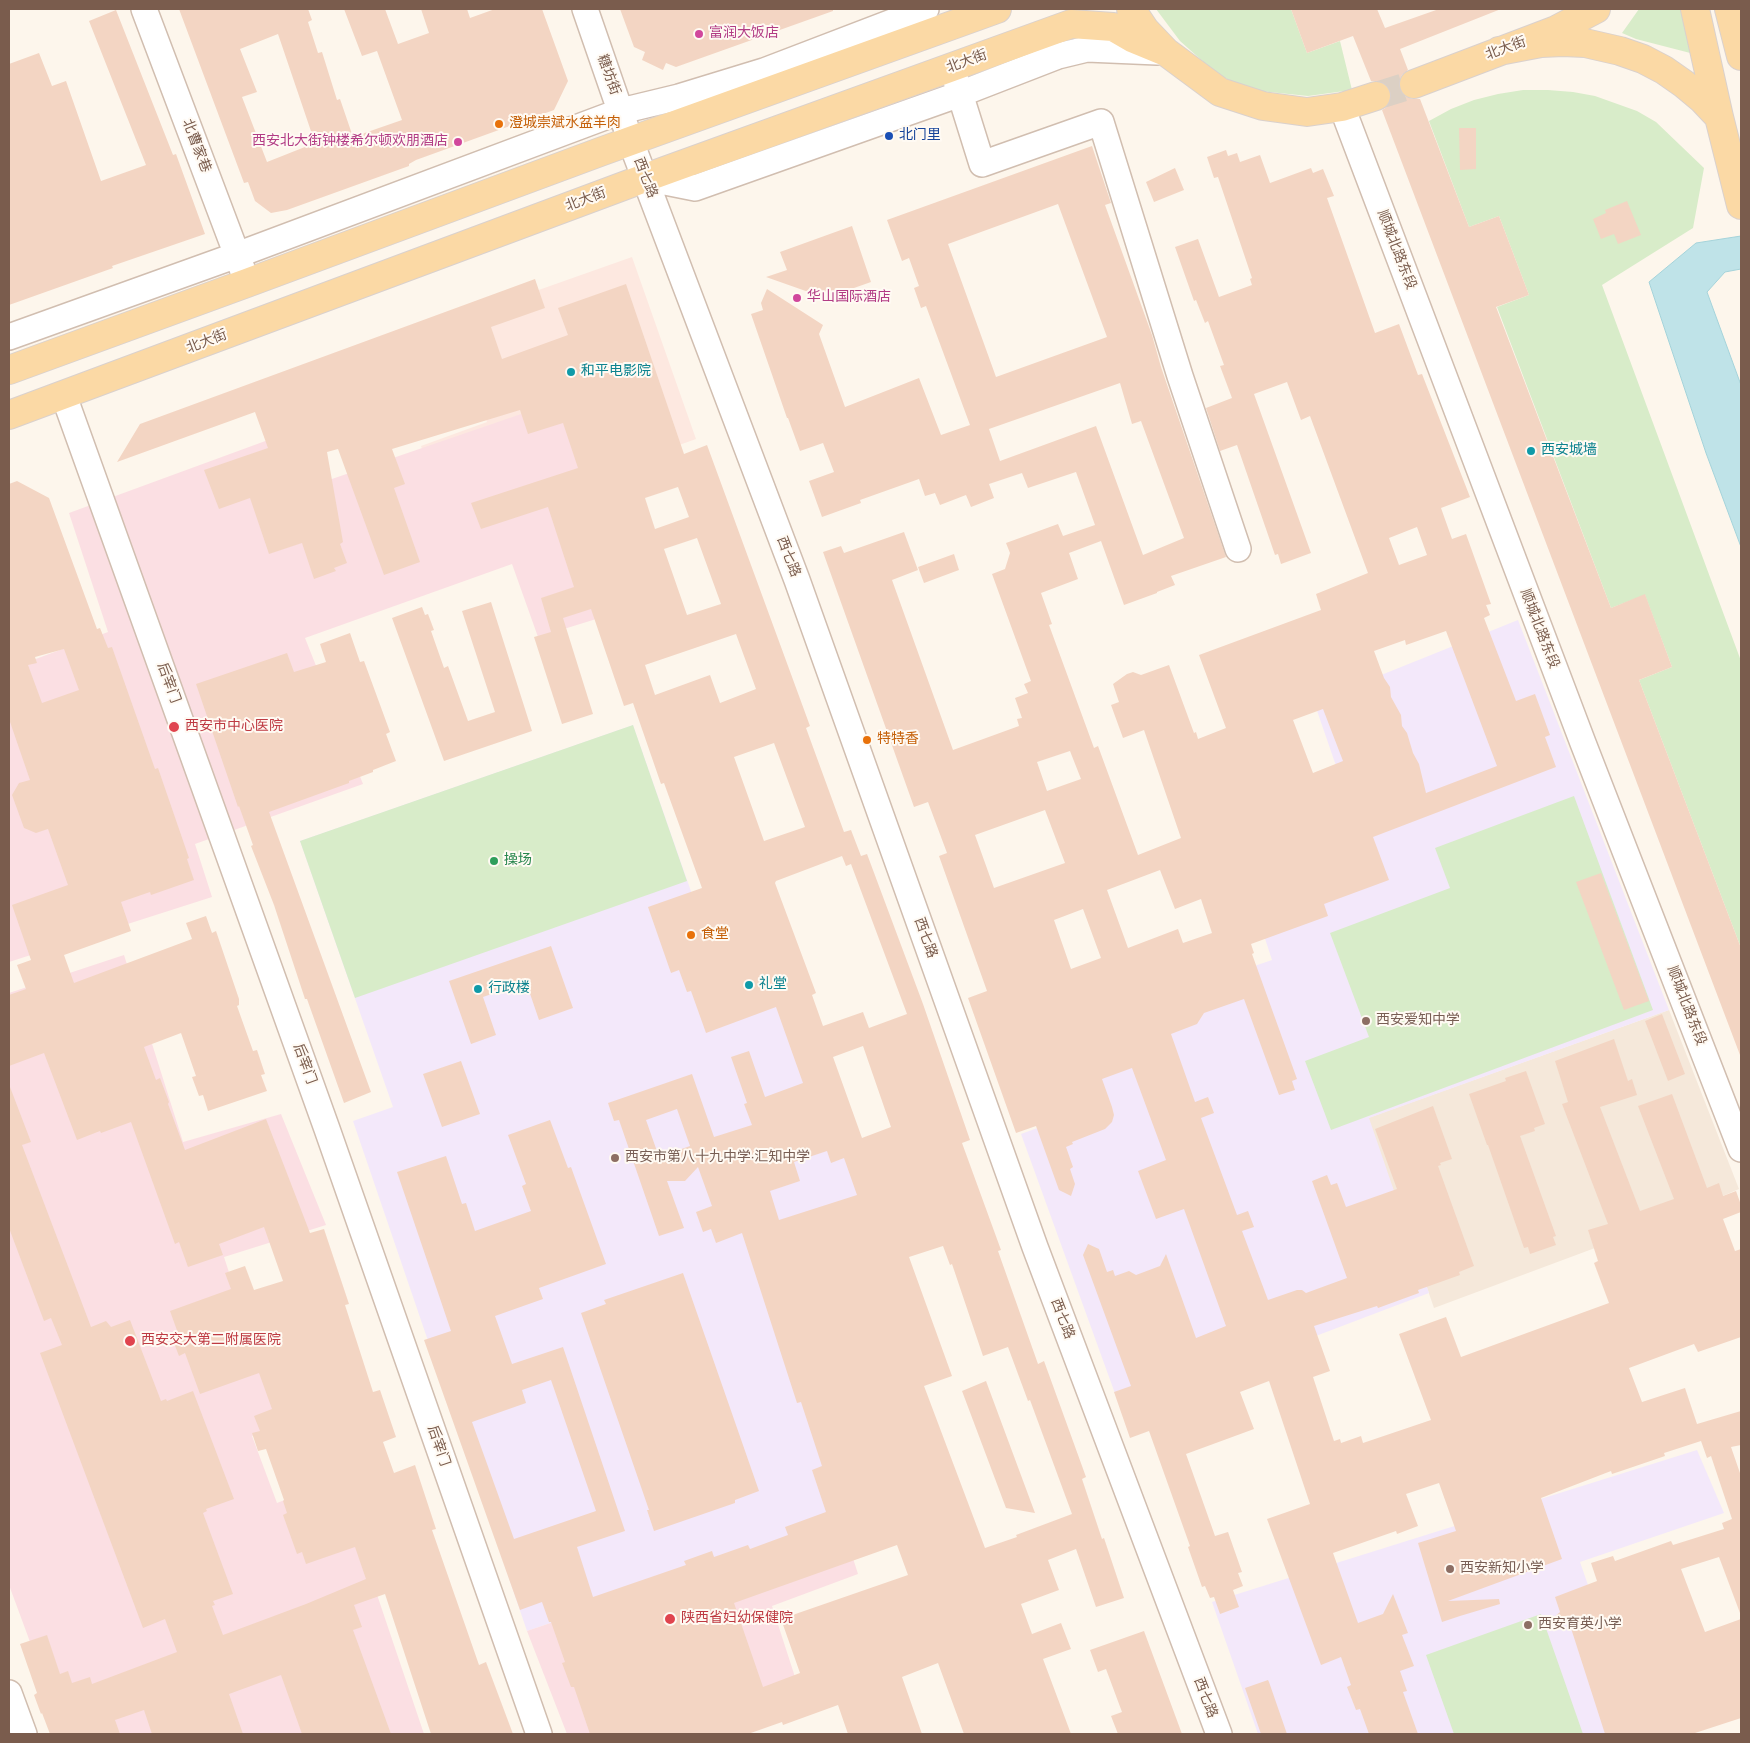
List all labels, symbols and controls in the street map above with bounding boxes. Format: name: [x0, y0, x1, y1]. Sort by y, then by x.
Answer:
place label: 富润大饭店: [709, 26, 779, 42]
marker: 富润大饭店: [693, 28, 705, 40]
street label: 北大街: [1483, 34, 1529, 64]
street label: 北大街: [944, 47, 990, 77]
street label: 糖坊街: [593, 52, 623, 98]
place label: 澄城崇斌水盆羊肉: [509, 116, 621, 132]
street label: 北曹家巷: [178, 117, 214, 175]
marker: 澄城崇斌水盆羊肉: [493, 118, 505, 130]
place label: 北门里: [899, 128, 941, 144]
marker: 北门里: [883, 130, 895, 142]
place label: 西安北大街钟楼希尔顿欢朋酒店: [252, 134, 448, 150]
marker: 西安北大街钟楼希尔顿欢朋酒店: [452, 136, 464, 148]
street label: 西七路: [630, 155, 660, 201]
street label: 北大街: [563, 185, 609, 215]
street label: 顺城北路东段: [1373, 208, 1419, 292]
place label: 华山国际酒店: [807, 290, 891, 306]
marker: 华山国际酒店: [791, 292, 803, 304]
street label: 北大街: [184, 327, 230, 357]
place label: 和平电影院: [581, 364, 651, 380]
marker: 和平电影院: [565, 366, 577, 378]
place label: 西安城墙: [1541, 443, 1597, 459]
marker: 西安城墙: [1525, 445, 1537, 457]
street label: 西七路: [773, 534, 803, 580]
street label: 顺城北路东段: [1516, 587, 1562, 671]
street label: 后宰门: [153, 660, 183, 706]
place label: 西安市中心医院: [185, 719, 283, 735]
marker: 西安市中心医院: [167, 720, 181, 734]
place label: 特特香: [877, 732, 919, 748]
marker: 特特香: [861, 734, 873, 746]
place label: 操场: [504, 853, 532, 869]
marker: 操场: [488, 855, 500, 867]
street label: 西七路: [910, 915, 940, 961]
place label: 食堂: [701, 927, 729, 943]
marker: 食堂: [685, 929, 697, 941]
street label: 顺城北路东段: [1663, 964, 1709, 1048]
place label: 礼堂: [759, 977, 787, 993]
marker: 礼堂: [743, 979, 755, 991]
place label: 行政楼: [488, 981, 530, 997]
marker: 行政楼: [472, 983, 484, 995]
place label: 西安爱知中学: [1376, 1013, 1460, 1029]
marker: 西安爱知中学: [1360, 1015, 1372, 1027]
street label: 后宰门: [289, 1041, 319, 1087]
place label: 西安市第八十九中学·汇知中学: [625, 1150, 810, 1166]
marker: 西安市第八十九中学·汇知中学: [609, 1152, 621, 1164]
street label: 西七路: [1047, 1296, 1077, 1342]
place label: 西安交大第二附属医院: [141, 1333, 281, 1349]
marker: 西安交大第二附属医院: [123, 1334, 137, 1348]
street label: 后宰门: [423, 1423, 453, 1469]
place label: 西安新知小学: [1460, 1561, 1544, 1577]
marker: 西安新知小学: [1444, 1563, 1456, 1575]
place label: 陕西省妇幼保健院: [681, 1611, 793, 1627]
marker: 陕西省妇幼保健院: [663, 1612, 677, 1626]
place label: 西安育英小学: [1538, 1617, 1622, 1633]
marker: 西安育英小学: [1522, 1619, 1534, 1631]
street label: 西七路: [1190, 1675, 1220, 1721]

